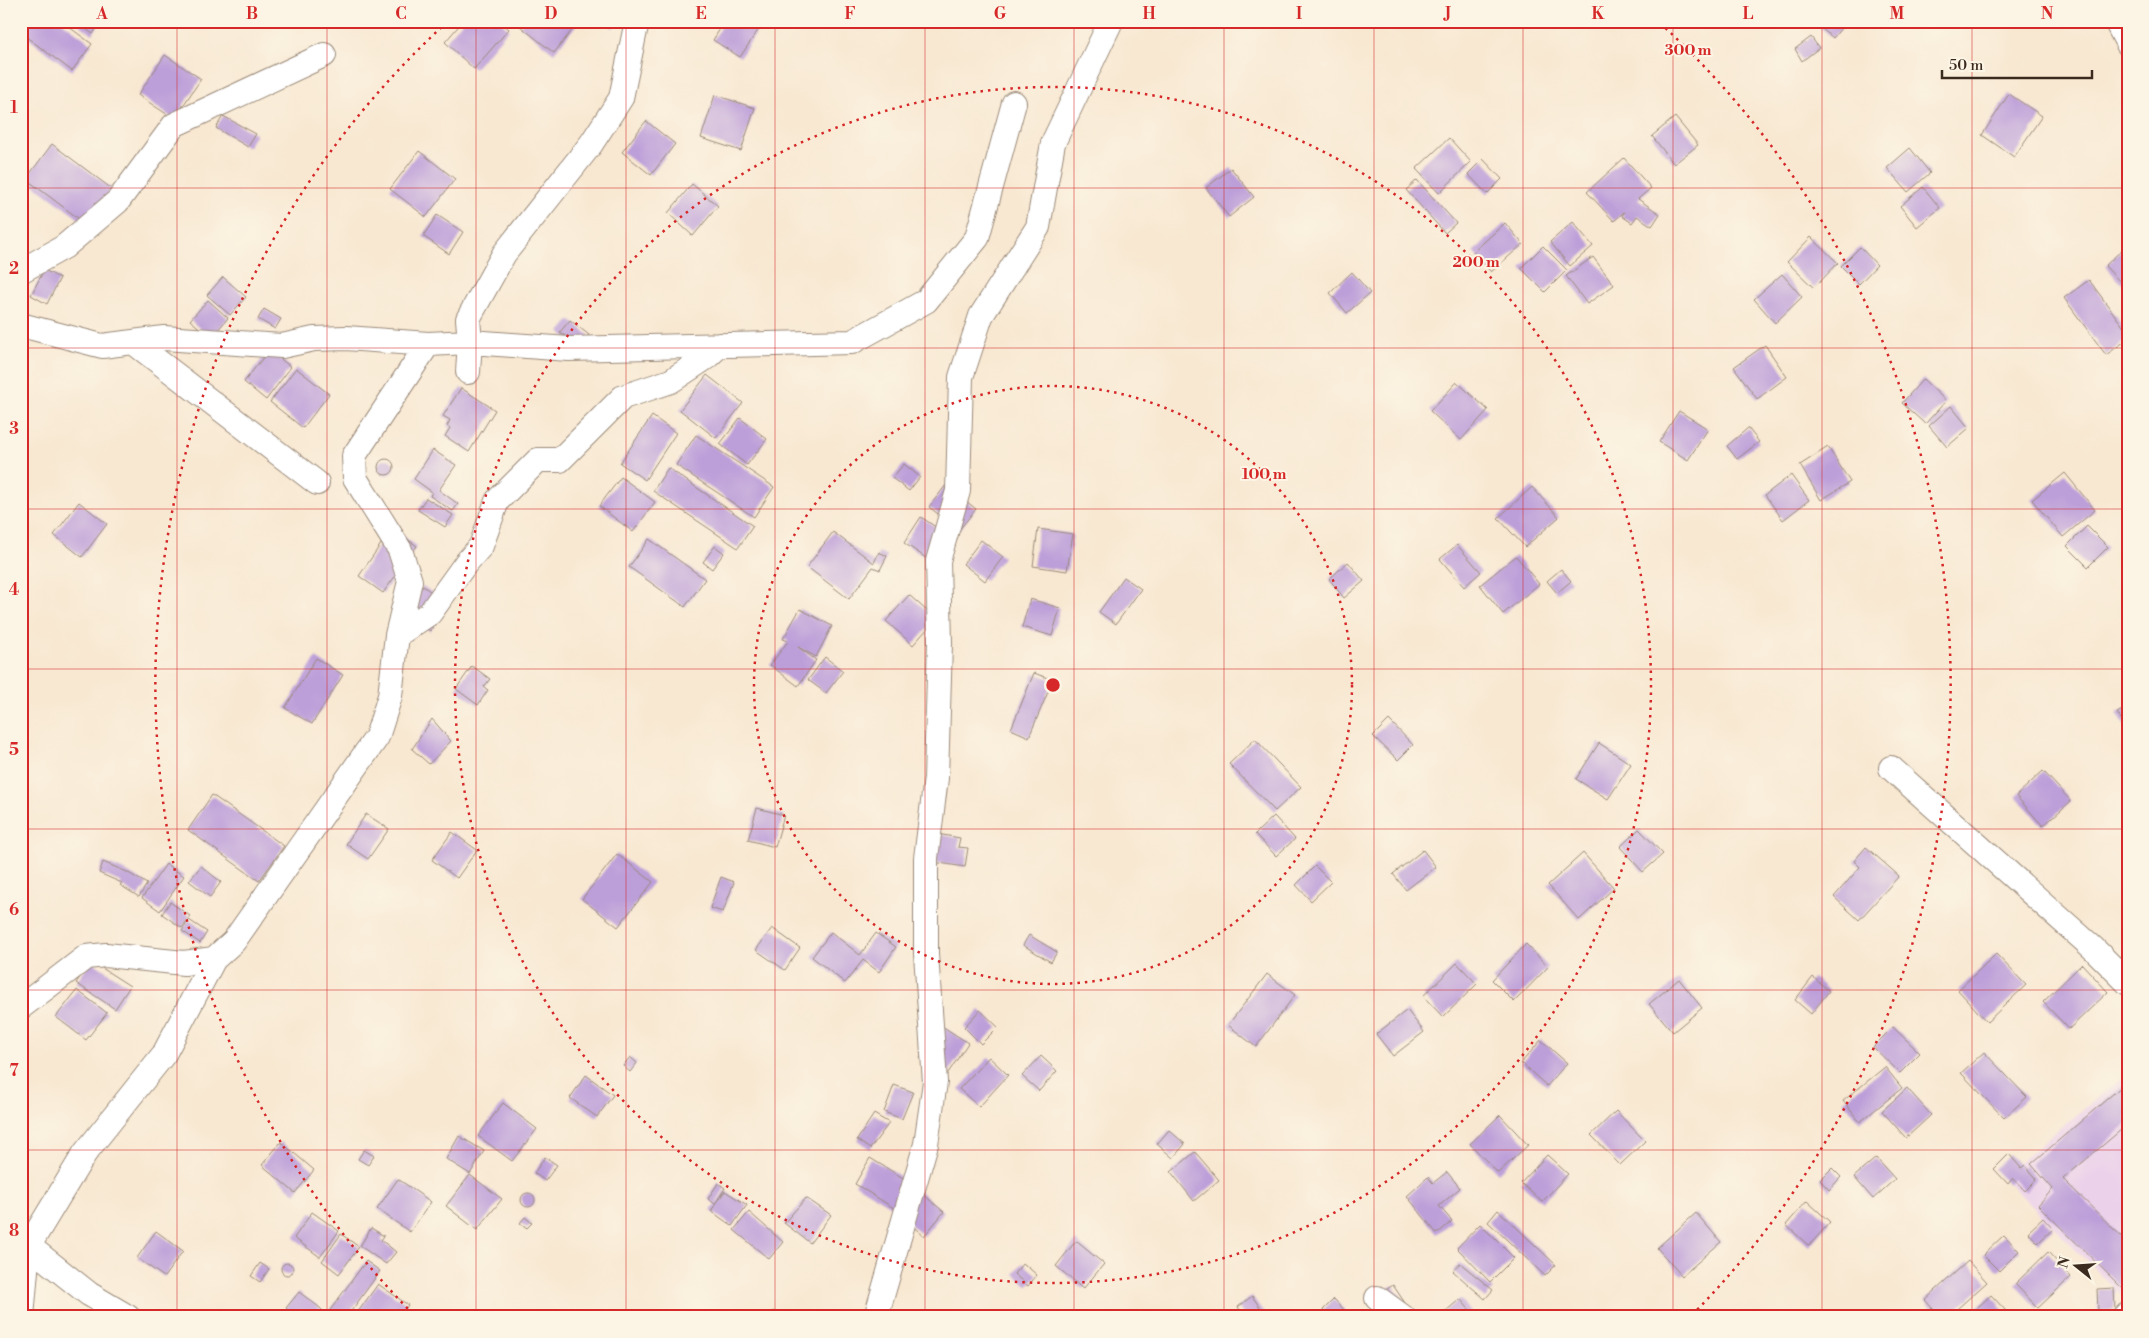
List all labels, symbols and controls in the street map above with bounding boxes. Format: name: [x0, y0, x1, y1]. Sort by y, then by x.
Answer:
text: A: [95, 4, 108, 24]
text: B: [246, 4, 258, 24]
text: C: [395, 4, 407, 24]
text: D: [545, 4, 558, 24]
text: E: [695, 4, 707, 24]
text: F: [844, 4, 856, 24]
text: G: [994, 4, 1007, 24]
text: H: [1142, 4, 1156, 24]
text: I: [1296, 4, 1302, 24]
text: J: [1443, 4, 1451, 24]
text: K: [1592, 4, 1606, 24]
text: L: [1743, 4, 1754, 24]
text: M: [1890, 4, 1905, 24]
text: N: [2041, 4, 2054, 24]
text: 300 m: [1665, 41, 1712, 60]
scale bar: [1942, 48, 2092, 80]
text: 50 m: [1949, 56, 1983, 75]
text: 1: [10, 98, 18, 118]
text: 200 m: [1452, 253, 1500, 272]
text: 2: [9, 259, 19, 279]
text: 3: [9, 419, 19, 439]
text: 100 m: [1242, 465, 1287, 484]
text: 4: [9, 580, 20, 600]
centre of rings: [1044, 676, 1062, 694]
text: 5: [9, 740, 19, 760]
text: 6: [9, 900, 19, 920]
text: 7: [9, 1061, 19, 1081]
text: 8: [9, 1221, 19, 1241]
north arrow: [2052, 1240, 2102, 1290]
text: N: [2054, 1255, 2075, 1270]

